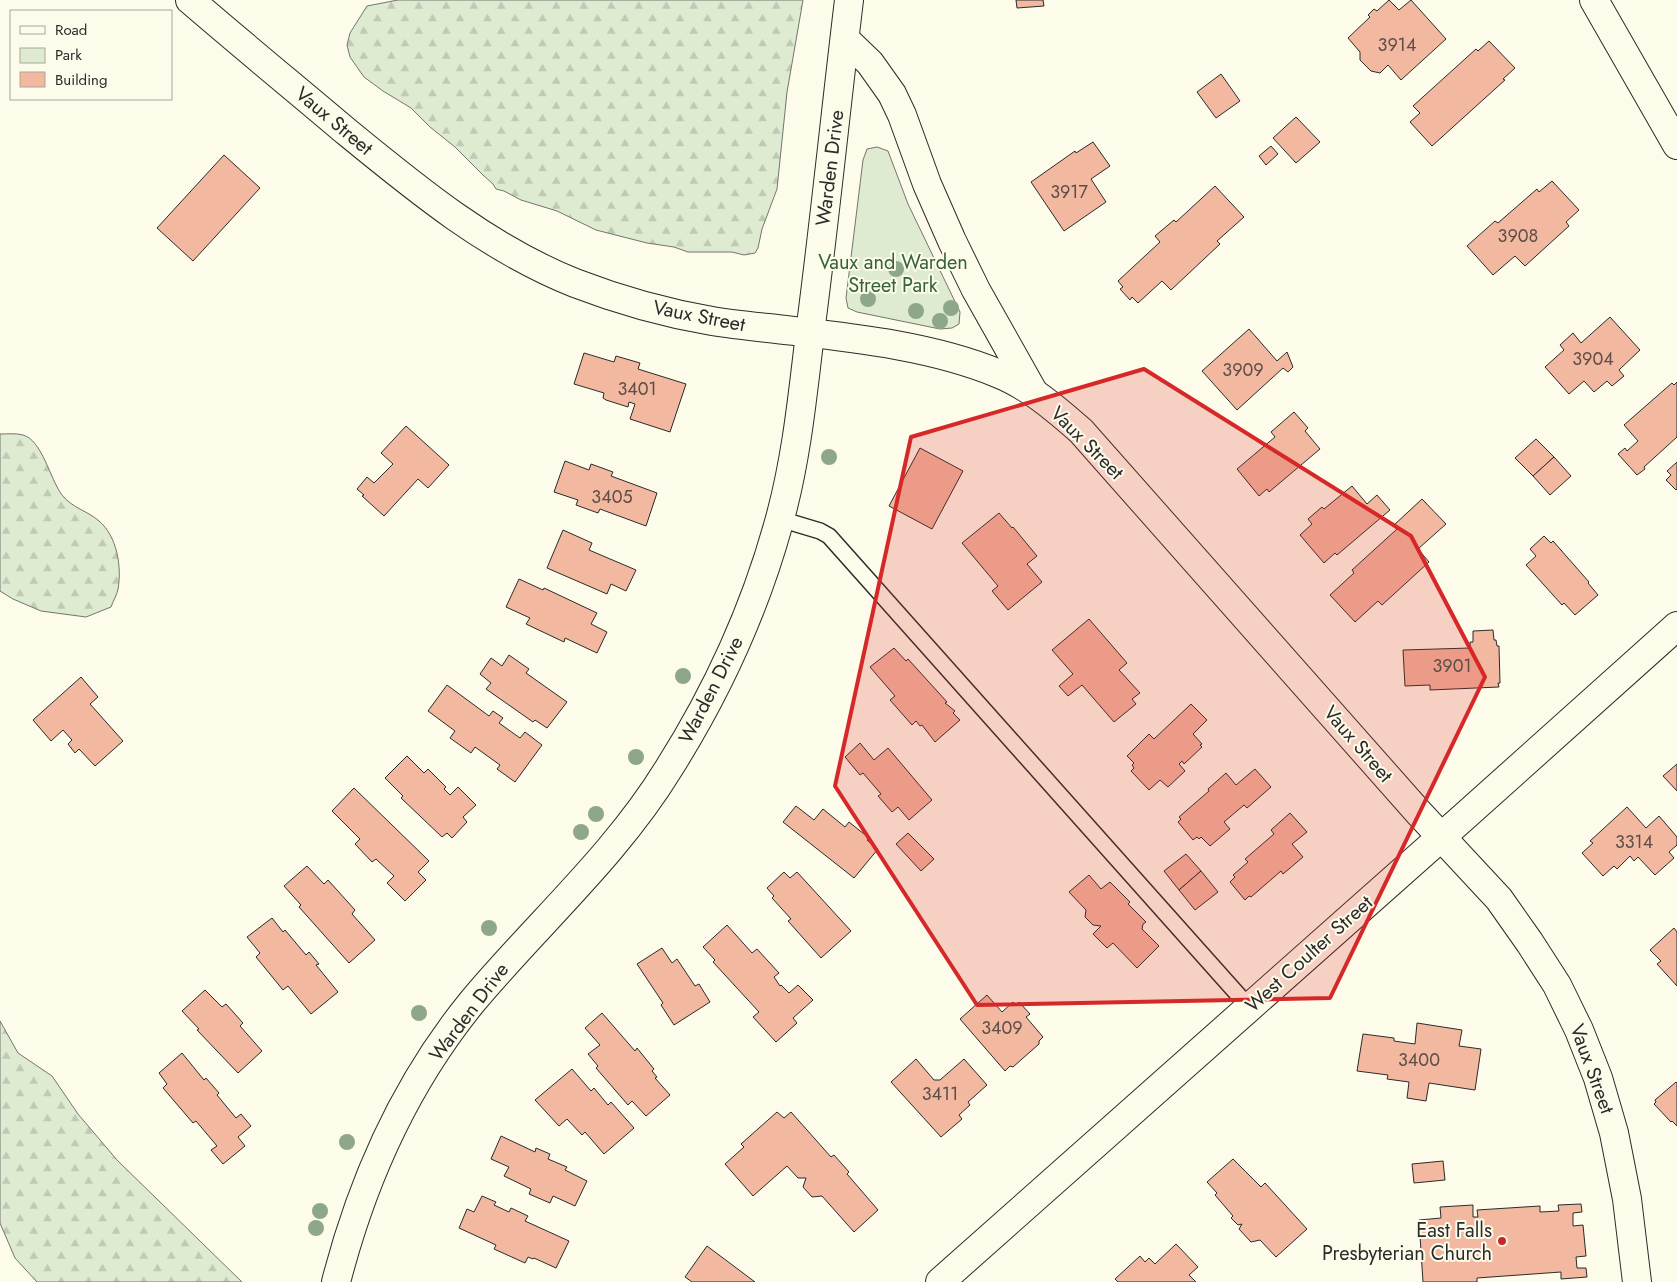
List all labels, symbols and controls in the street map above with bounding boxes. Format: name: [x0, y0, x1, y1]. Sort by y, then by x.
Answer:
legend: [10, 10, 172, 100]
text: Road: [55, 19, 87, 41]
house number: 3914: [1378, 32, 1416, 58]
text: Park: [55, 44, 82, 66]
text: Building: [55, 69, 107, 91]
street label: Vaux Street: [289, 80, 379, 162]
street label: Warden Drive: [808, 108, 852, 228]
house number: 3917: [1050, 179, 1088, 205]
house number: 3908: [1498, 223, 1538, 249]
park label: Vaux and Warden Street Park: [818, 248, 968, 300]
street label: Vaux Street: [650, 293, 748, 339]
house number: 3904: [1572, 346, 1614, 372]
house number: 3909: [1222, 357, 1264, 383]
house number: 3401: [617, 376, 657, 402]
street label: Vaux Street: [1044, 400, 1130, 486]
house number: 3405: [591, 484, 633, 510]
street label: Warden Drive: [672, 631, 750, 749]
house number: 3901: [1432, 653, 1472, 679]
street label: Vaux Street: [1316, 699, 1400, 789]
house number: 3314: [1615, 829, 1653, 855]
street label: West Coulter Street: [1239, 889, 1379, 1019]
street label: Warden Drive: [422, 957, 516, 1067]
house number: 3409: [981, 1015, 1023, 1041]
street label: Vaux Street: [1562, 1020, 1622, 1118]
house number: 3400: [1398, 1047, 1440, 1073]
house number: 3411: [922, 1081, 958, 1107]
place label: East Falls Presbyterian Church: [1322, 1216, 1492, 1268]
marker: East Falls Presbyterian Church: [1496, 1235, 1508, 1247]

